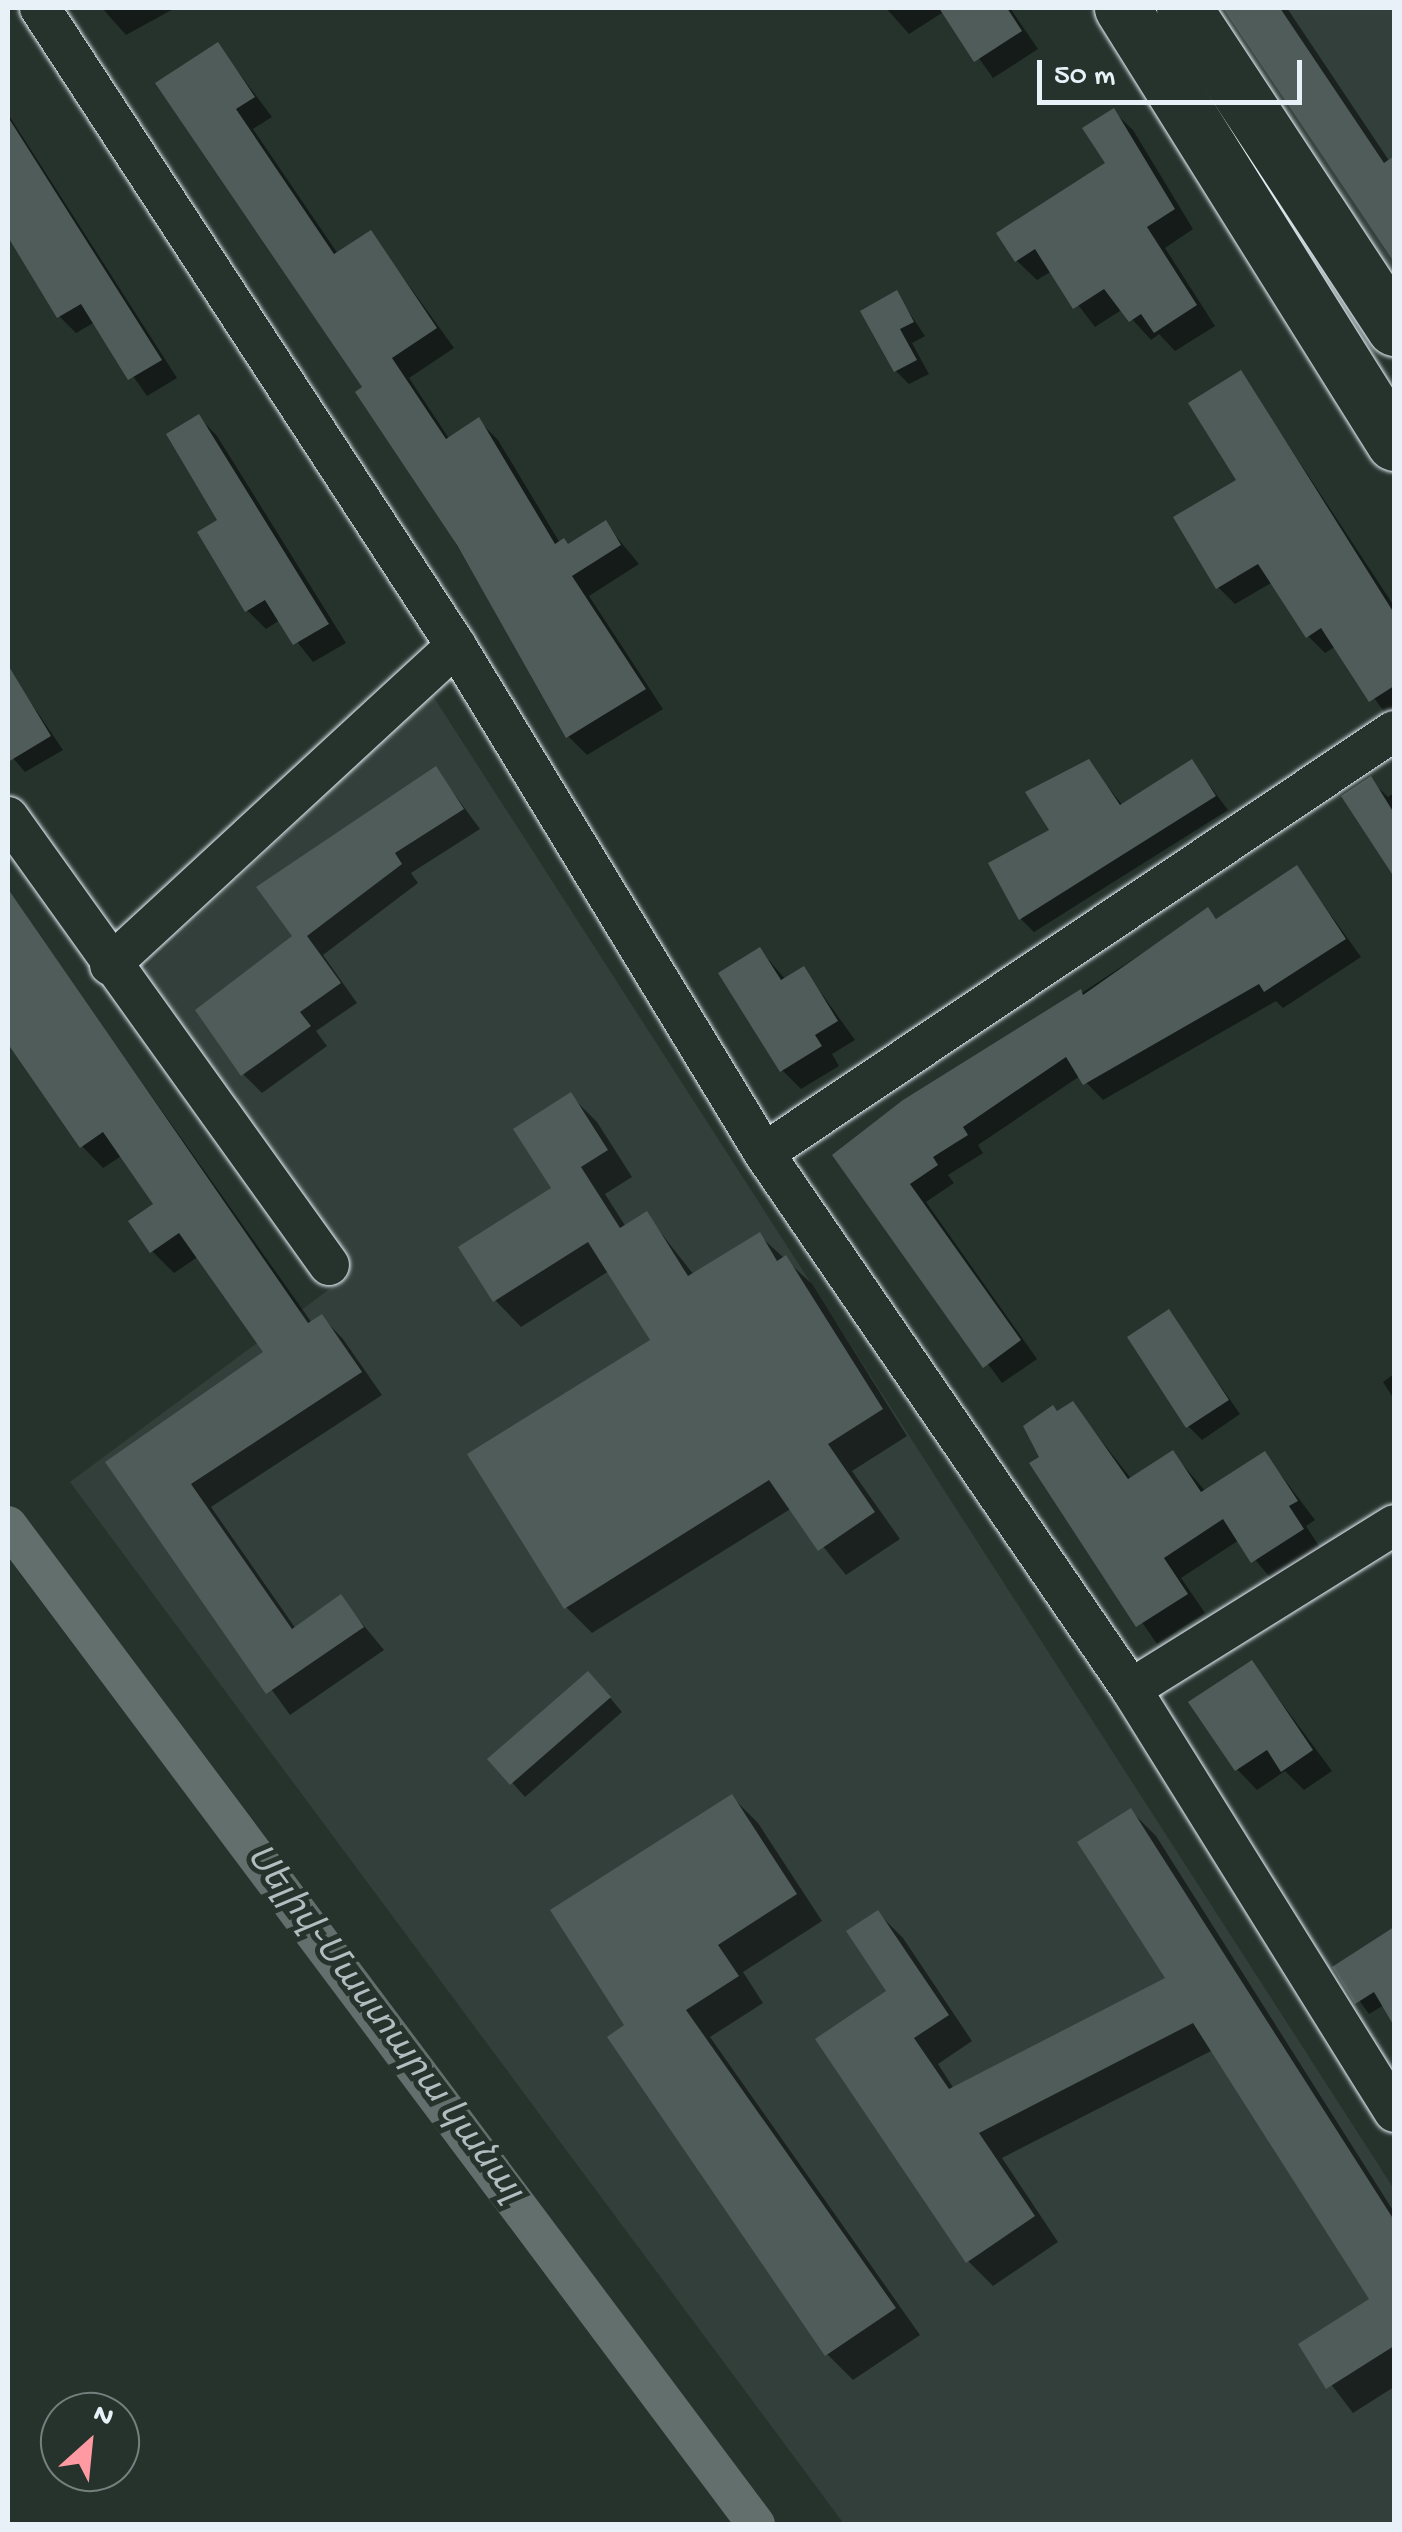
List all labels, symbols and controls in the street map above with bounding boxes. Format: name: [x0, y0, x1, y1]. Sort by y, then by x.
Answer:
scale bar: [1042, 40, 1307, 102]
text: 50 m: [1054, 60, 1115, 95]
water label: Սելիվ֊Մաստարա կանալ: [234, 1838, 530, 2212]
north arrow: [40, 2392, 140, 2492]
text: N: [87, 2398, 119, 2435]

